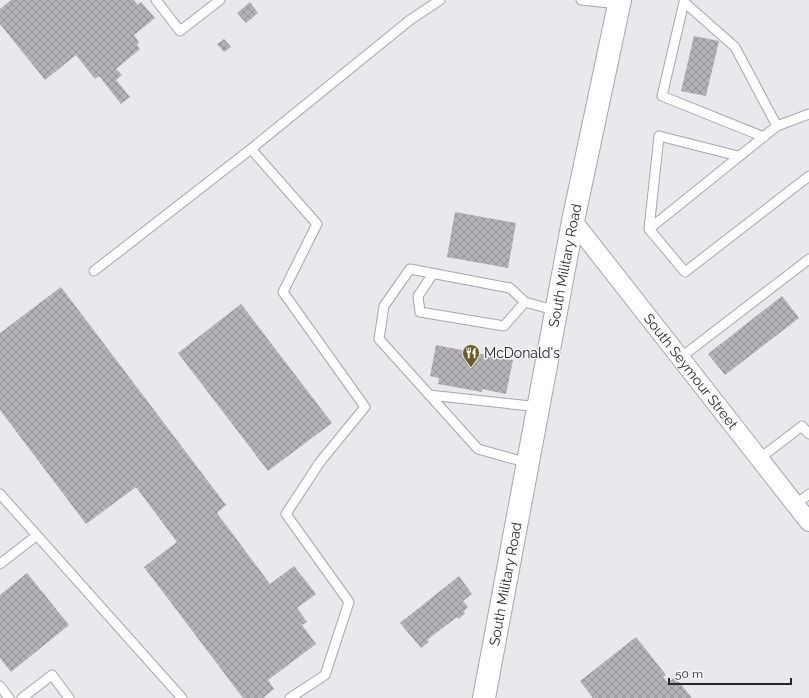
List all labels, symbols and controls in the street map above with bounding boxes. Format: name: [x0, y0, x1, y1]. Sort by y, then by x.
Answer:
street label: South Military Road: [545, 202, 584, 329]
street label: South Seymour Street: [641, 310, 741, 432]
restaurant icon: McDonald's: [461, 343, 481, 368]
place label: McDonald's: [484, 345, 560, 361]
street label: South Military Road: [486, 521, 525, 647]
scale bar: [669, 660, 791, 686]
text: 50 m: [675, 667, 703, 681]

